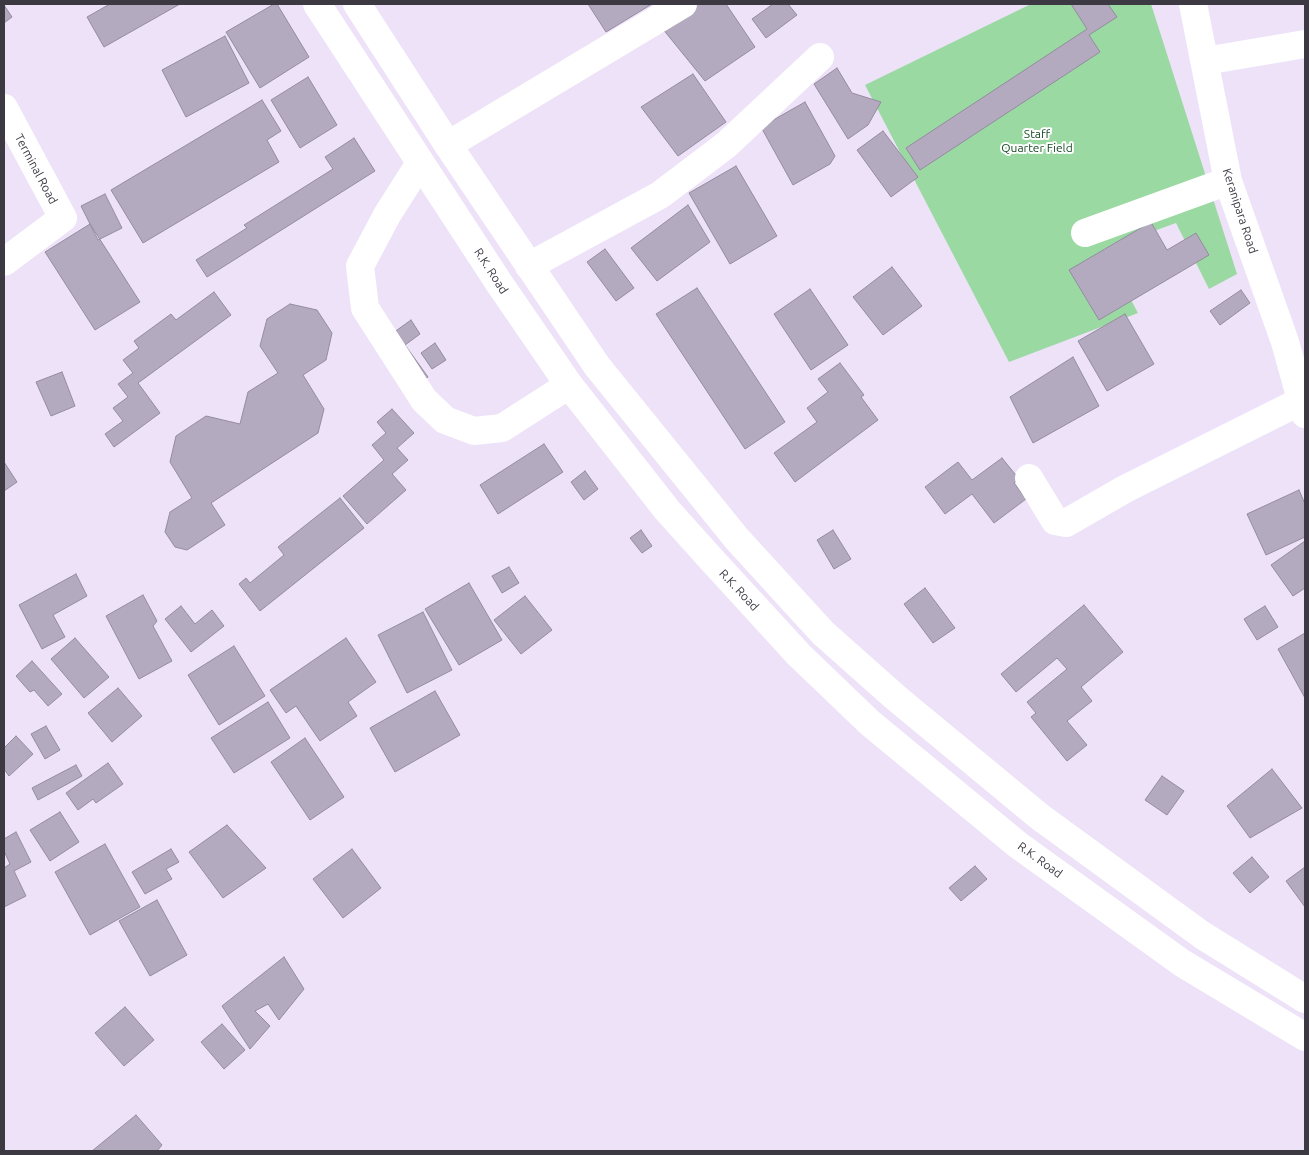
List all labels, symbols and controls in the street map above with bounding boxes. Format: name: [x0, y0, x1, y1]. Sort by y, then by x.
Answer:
park label: Staff Quarter Field: [1001, 127, 1073, 155]
street label: Terminal Road: [12, 132, 60, 206]
street label: Keranipara Road: [1219, 167, 1261, 255]
street label: R.K. Road: [471, 245, 511, 297]
street label: R.K. Road: [716, 566, 762, 614]
street label: R.K. Road: [1015, 839, 1065, 881]

